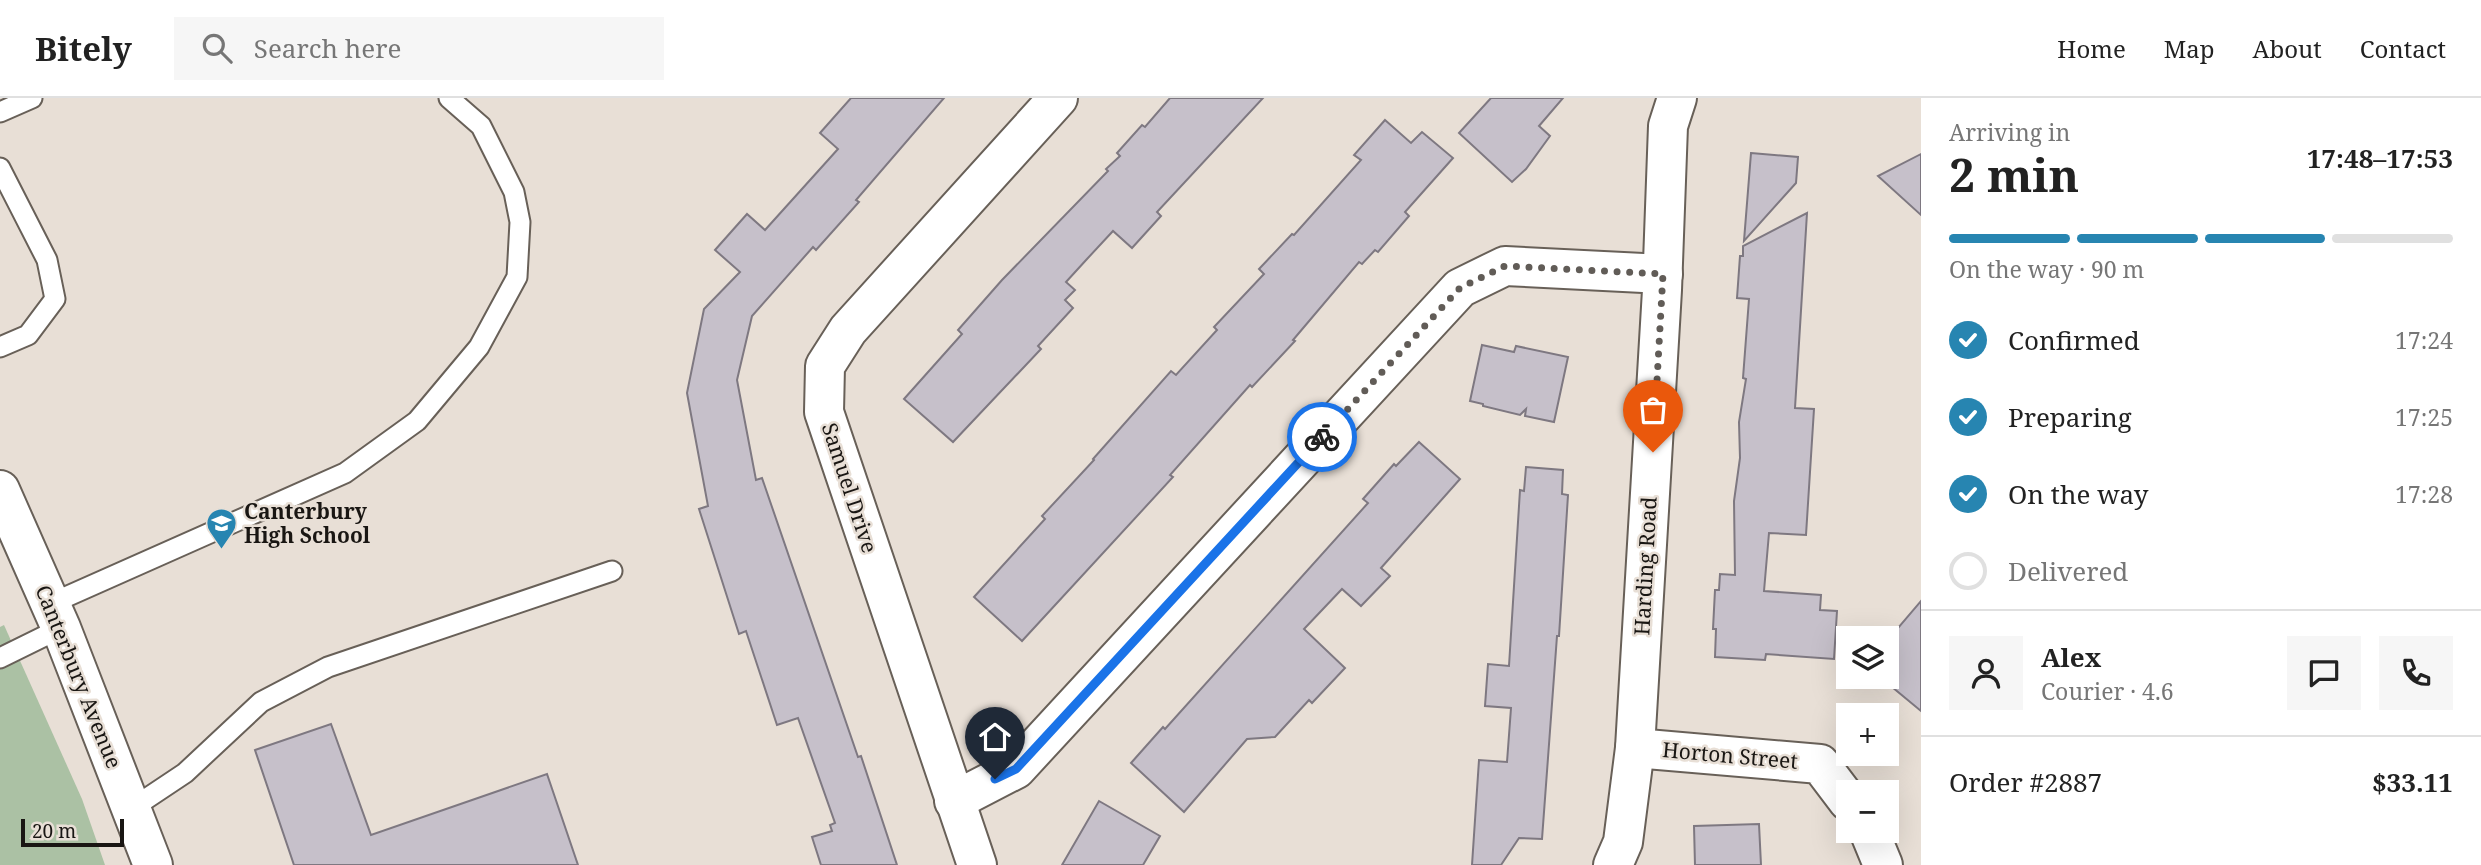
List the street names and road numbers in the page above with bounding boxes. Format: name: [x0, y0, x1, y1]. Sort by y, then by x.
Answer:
street label: Samuel Drive: [816, 419, 884, 556]
street label: Harding Road: [1627, 496, 1663, 636]
street label: Canterbury Avenue: [29, 581, 128, 772]
street label: Horton Street: [1661, 735, 1799, 775]

